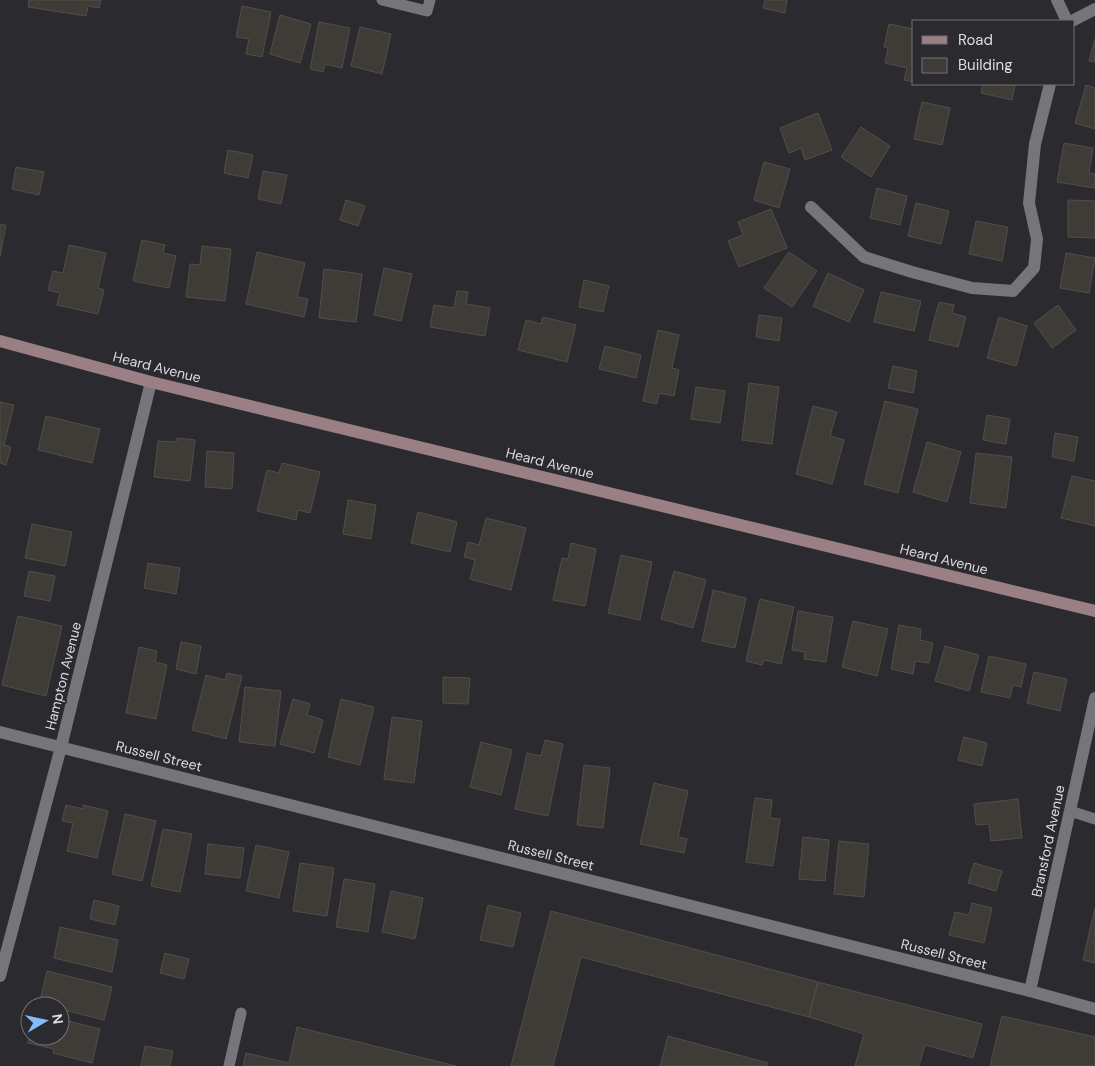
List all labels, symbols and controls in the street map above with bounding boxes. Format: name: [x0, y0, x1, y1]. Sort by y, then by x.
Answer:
legend: [912, 20, 1075, 85]
text: Road: [958, 30, 993, 50]
text: Building: [958, 55, 1013, 75]
street label: Heard Avenue: [111, 347, 203, 387]
street label: Heard Avenue: [504, 443, 596, 483]
street label: Heard Avenue: [898, 539, 990, 579]
street label: Hampton Avenue: [41, 620, 85, 732]
street label: Russell Street: [114, 737, 204, 775]
street label: Bransford Avenue: [1027, 783, 1069, 899]
street label: Russell Street: [506, 836, 596, 874]
street label: Russell Street: [899, 935, 989, 973]
north arrow: [20, 996, 70, 1046]
text: N: [48, 1013, 68, 1025]

